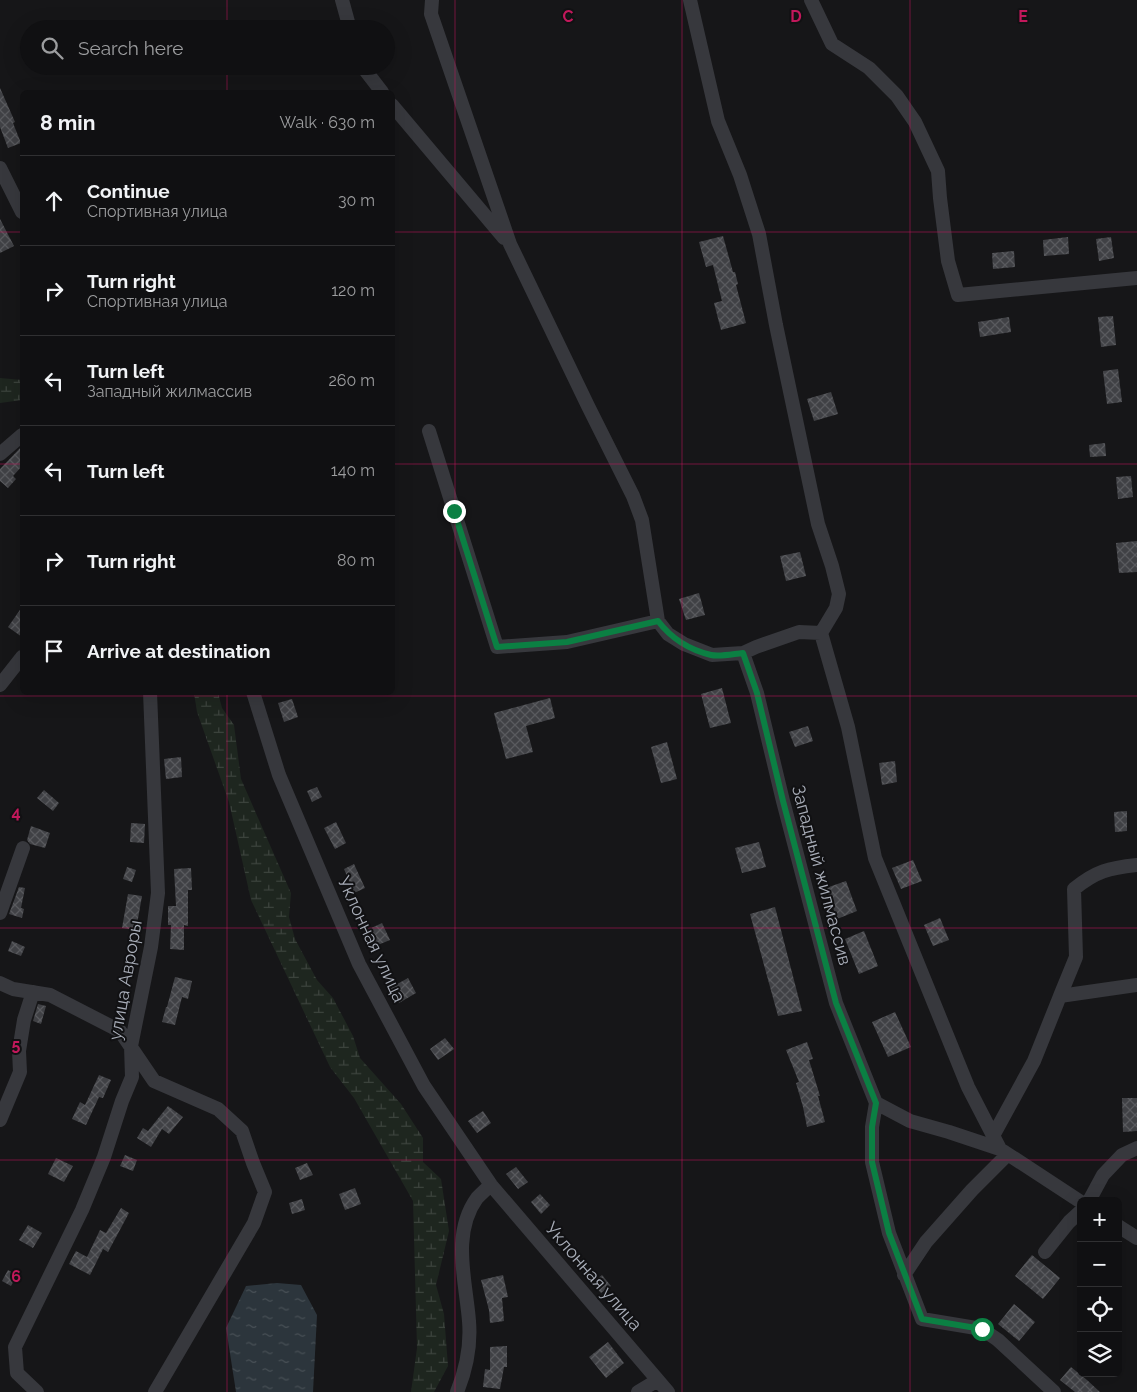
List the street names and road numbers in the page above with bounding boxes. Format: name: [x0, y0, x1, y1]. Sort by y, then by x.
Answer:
street label: Западный жилмассив: [788, 783, 856, 967]
street label: Уклонная улица: [334, 873, 410, 1005]
street label: улица Авроры: [104, 918, 146, 1042]
street label: Уклонная улица: [541, 1218, 647, 1334]

